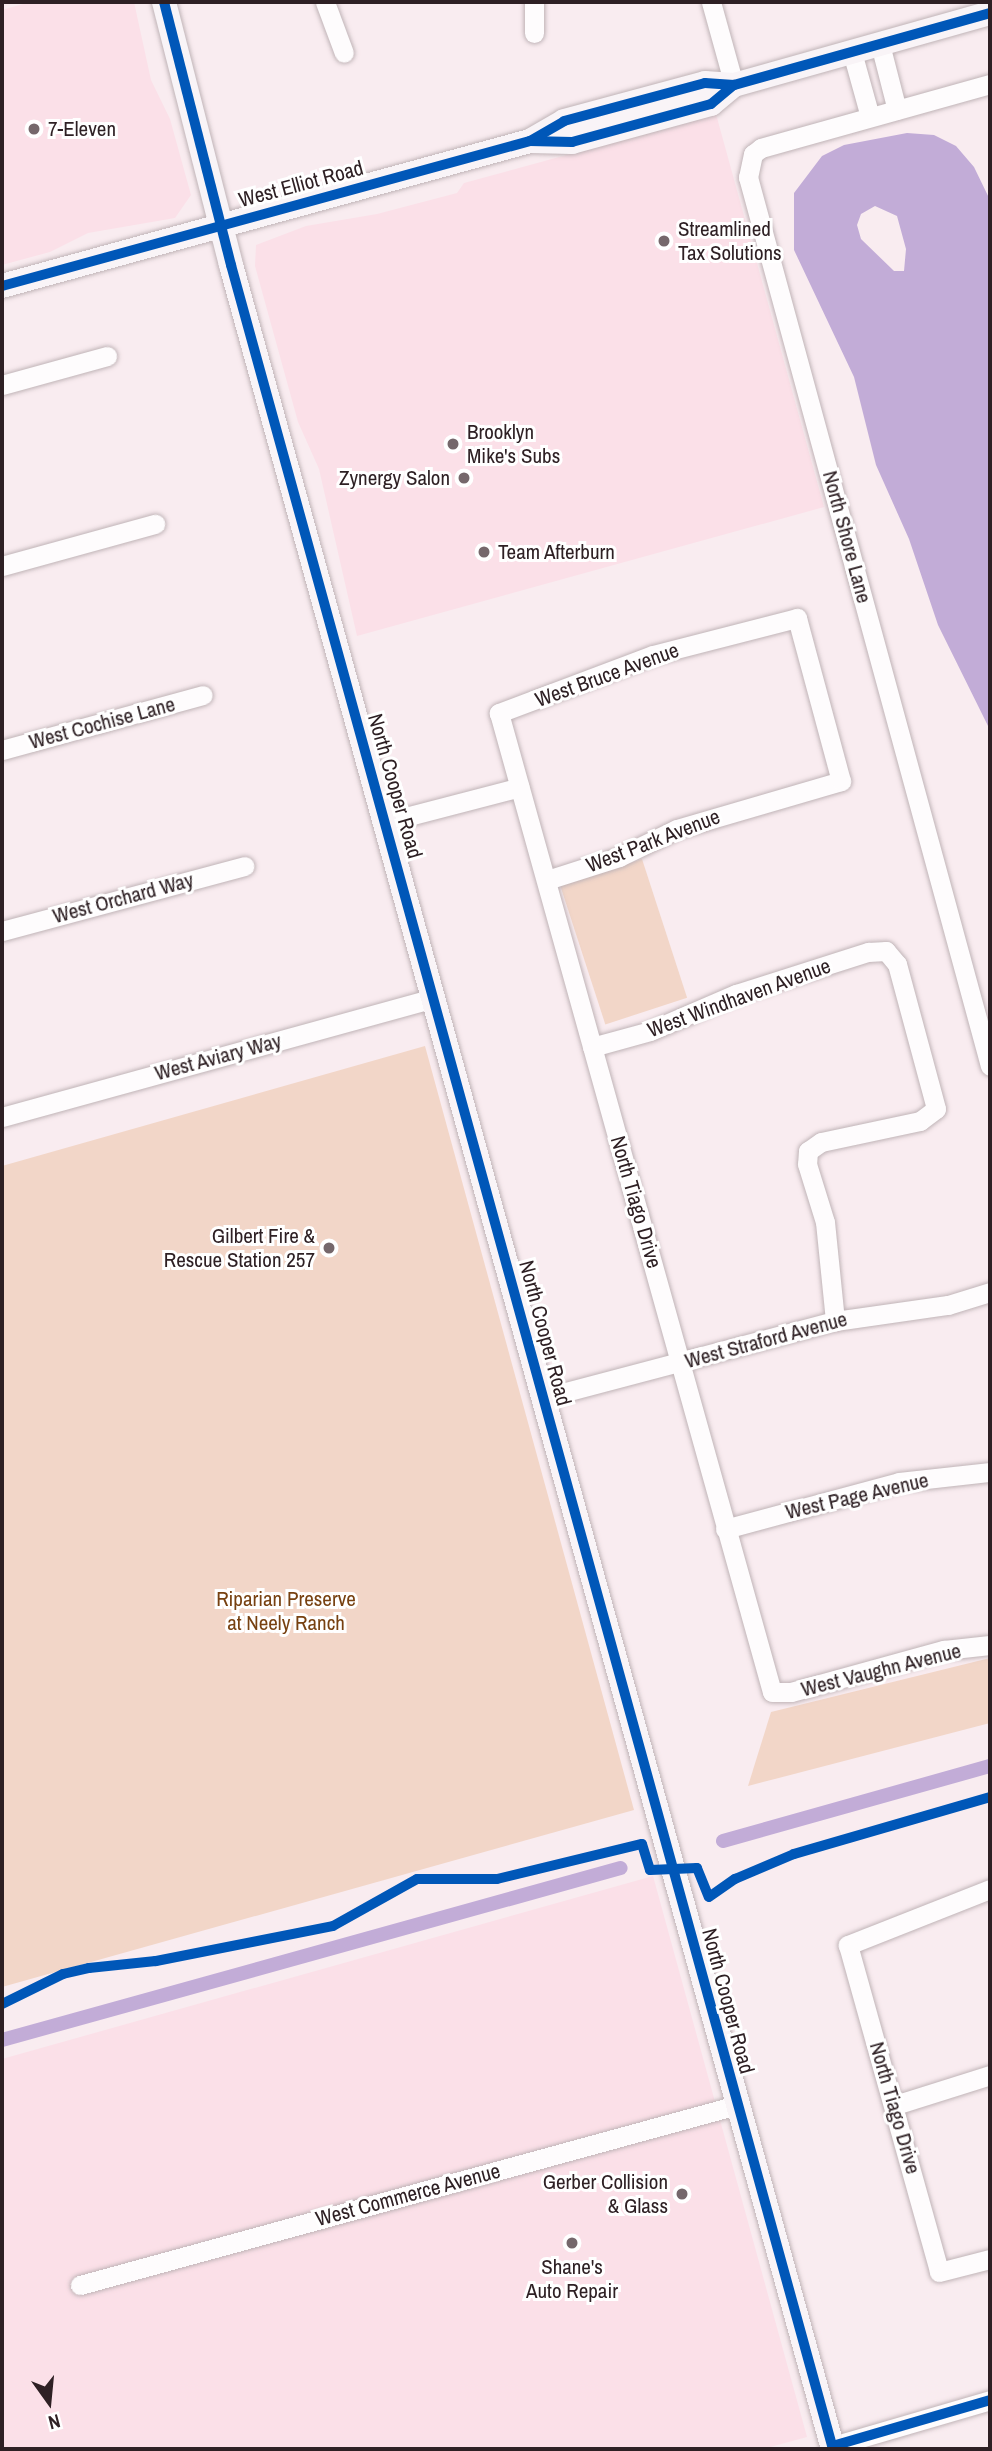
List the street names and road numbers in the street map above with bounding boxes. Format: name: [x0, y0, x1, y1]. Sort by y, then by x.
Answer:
street label: West Elliot Road: [236, 155, 366, 213]
street label: North Shore Lane: [817, 468, 877, 606]
street label: West Bruce Avenue: [531, 637, 683, 713]
street label: West Cochise Lane: [26, 691, 178, 755]
street label: North Cooper Road: [362, 711, 428, 861]
street label: West Park Avenue: [582, 804, 724, 878]
street label: West Orchard Way: [50, 867, 196, 929]
street label: West Windhaven Avenue: [644, 953, 834, 1043]
street label: West Aviary Way: [152, 1028, 284, 1086]
street label: North Tiago Drive: [605, 1133, 667, 1271]
street label: North Cooper Road: [514, 1258, 576, 1408]
street label: West Straford Avenue: [682, 1306, 850, 1374]
street label: West Page Avenue: [783, 1467, 931, 1525]
street label: West Vaughn Avenue: [798, 1638, 964, 1702]
street label: North Cooper Road: [697, 1926, 759, 2076]
street label: North Tiago Drive: [864, 2039, 926, 2177]
street label: West Commerce Avenue: [313, 2158, 503, 2232]

